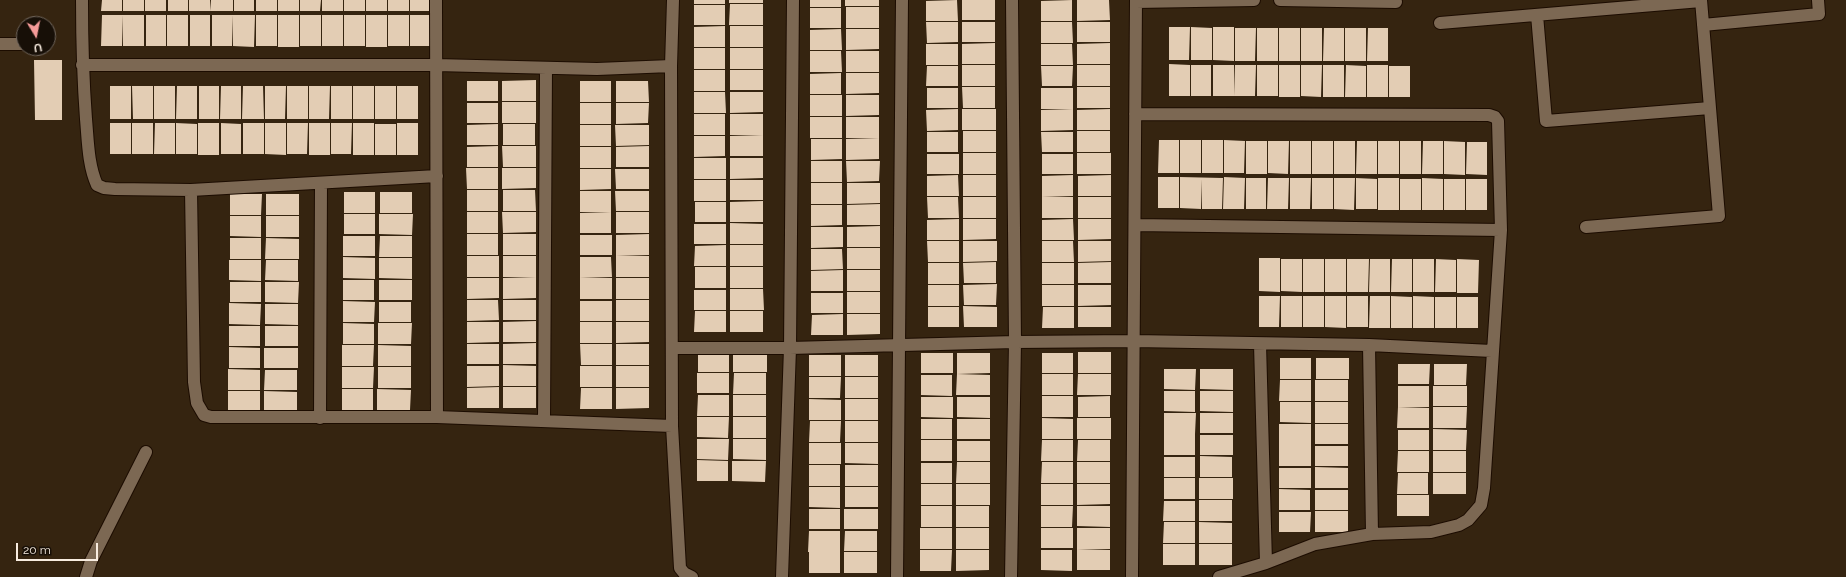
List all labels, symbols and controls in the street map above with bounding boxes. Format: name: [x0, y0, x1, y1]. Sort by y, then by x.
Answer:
north arrow: [16, 16, 56, 56]
text: U: [33, 40, 43, 54]
scale bar: [18, 535, 100, 561]
text: 20 m: [23, 543, 51, 557]

